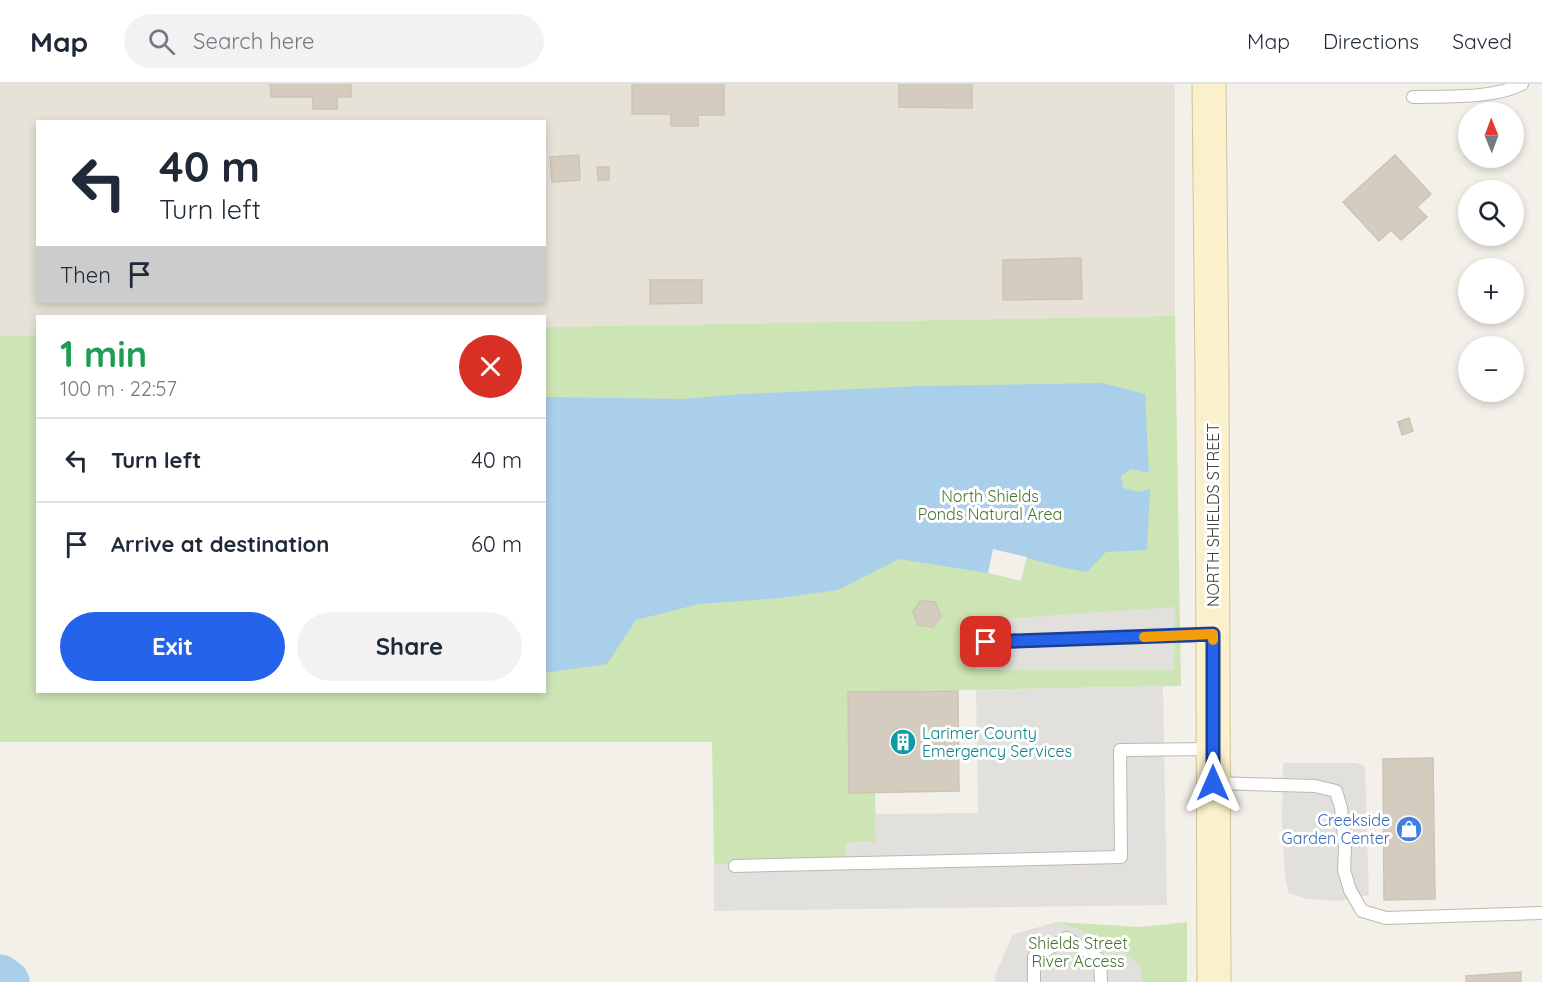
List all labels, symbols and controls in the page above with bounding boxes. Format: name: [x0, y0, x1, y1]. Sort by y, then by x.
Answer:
search box: [124, 14, 544, 68]
text: Map: [30, 24, 88, 59]
icon: search: [145, 25, 178, 58]
text: Search here: [193, 27, 315, 55]
text: Map: [1247, 28, 1290, 54]
text: Directions: [1323, 28, 1419, 54]
text: Saved: [1452, 28, 1512, 54]
north arrow: [1458, 102, 1524, 168]
map controls: [1458, 102, 1524, 402]
text: 40 m: [159, 140, 260, 193]
icon: left: [60, 144, 138, 222]
button: search: [1458, 180, 1524, 246]
text: Turn left: [159, 192, 261, 226]
icon: arrive: [123, 258, 156, 291]
button: +: [1458, 258, 1524, 324]
text: Then: [60, 261, 111, 289]
text: 1 min: [60, 331, 147, 376]
button: close: [459, 335, 522, 398]
button: −: [1458, 336, 1524, 402]
text: 100 m · 22:57: [60, 376, 177, 401]
street label: NORTH SHIELDS STREET: [1203, 423, 1223, 607]
icon: left: [60, 444, 93, 477]
text: Turn left: [111, 446, 201, 474]
text: 40 m: [471, 446, 522, 474]
park label: North Shields Ponds Natural Area: [918, 486, 1062, 524]
icon: arrive: [60, 528, 93, 561]
text: Arrive at destination: [111, 530, 329, 558]
text: 60 m: [471, 530, 522, 558]
button: Exit: [60, 612, 285, 681]
button: Share: [297, 612, 522, 681]
pin: [960, 616, 1011, 667]
icon: arrive: [969, 625, 1002, 658]
place label: Larimer County Emergency Services: [922, 723, 1072, 761]
building icon: Larimer County Emergency Services: [888, 727, 918, 757]
position arrow: [1181, 751, 1245, 815]
place label: Creekside Garden Center: [1282, 810, 1390, 848]
shop icon: Creekside Garden Center: [1394, 814, 1424, 844]
park label: Shields Street River Access: [1028, 933, 1128, 971]

